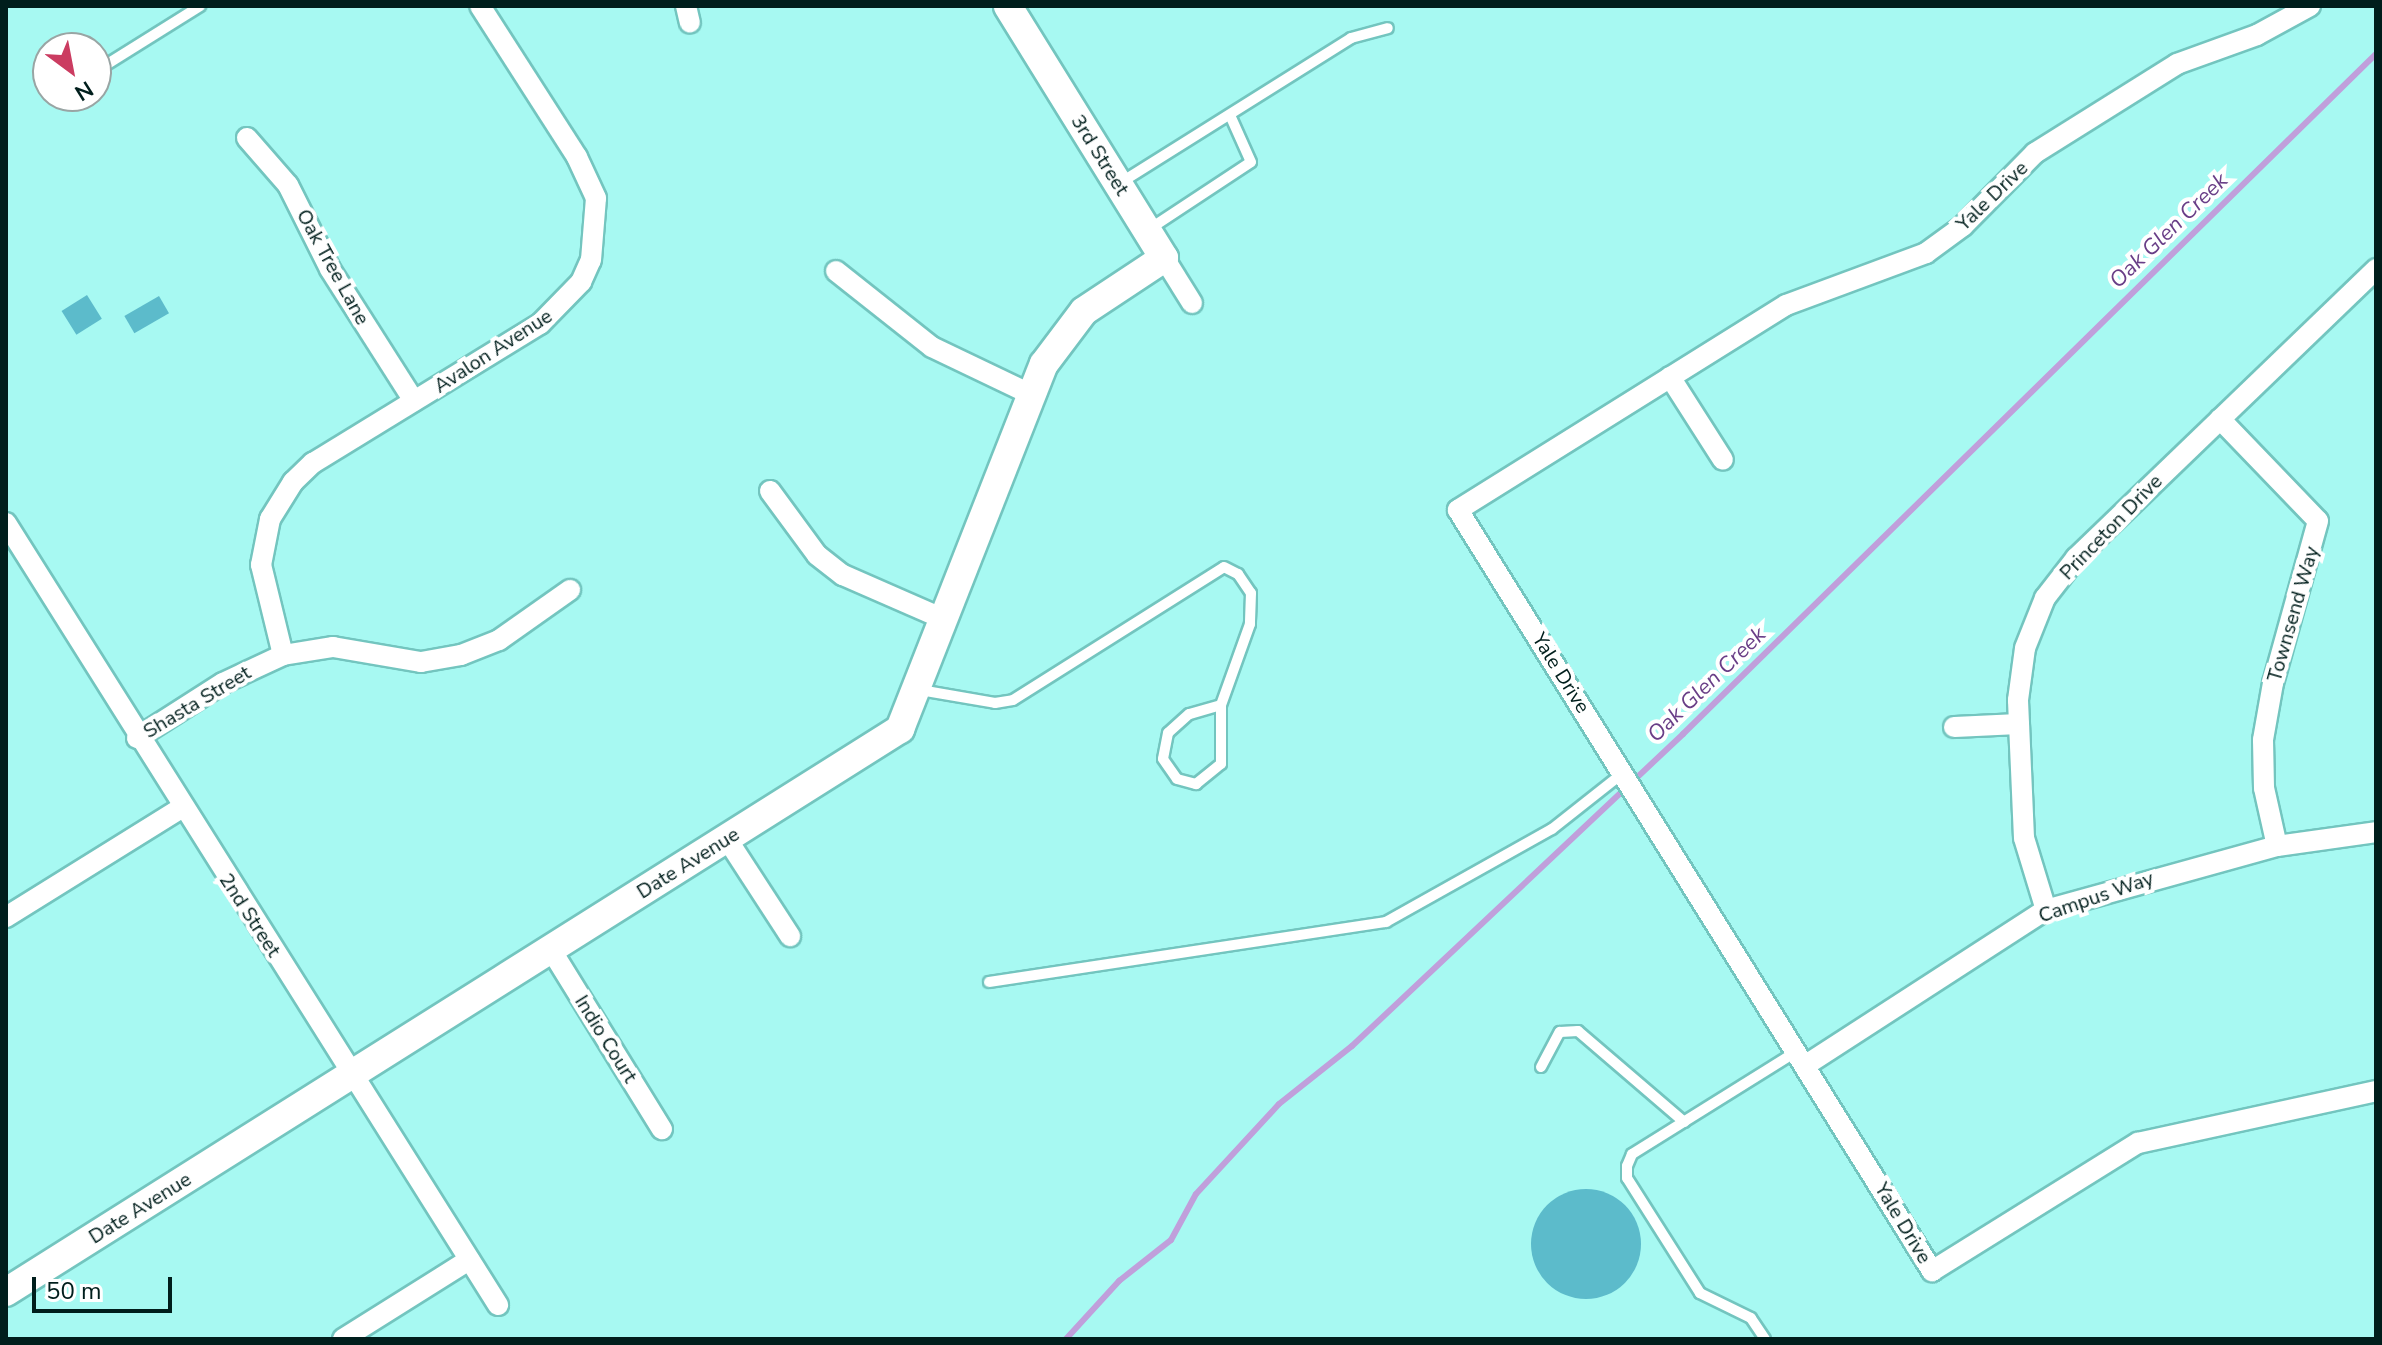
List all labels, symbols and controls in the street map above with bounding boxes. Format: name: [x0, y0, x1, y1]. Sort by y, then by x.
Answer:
north arrow: [32, 32, 112, 112]
text: N: [69, 74, 99, 108]
street label: 3rd Street: [1066, 110, 1134, 200]
street label: Yale Drive: [1951, 156, 2033, 236]
water label: Oak Glen Creek: [2104, 168, 2234, 294]
street label: Oak Tree Lane: [291, 205, 375, 329]
street label: Avalon Avenue: [429, 304, 557, 398]
street label: Princeton Drive: [2055, 469, 2167, 585]
street label: Townsend Way: [2262, 544, 2324, 684]
water label: Oak Glen Creek: [1642, 622, 1772, 748]
street label: Yale Drive: [1527, 628, 1595, 718]
street label: Shasta Street: [139, 661, 255, 743]
street label: Date Avenue: [632, 822, 744, 904]
street label: Campus Way: [2035, 866, 2157, 928]
street label: 2nd Street: [214, 869, 286, 961]
street label: Indio Court: [570, 991, 642, 1087]
street label: Date Avenue: [84, 1167, 196, 1249]
street label: Yale Drive: [1870, 1178, 1936, 1268]
scale bar: [36, 1261, 176, 1311]
text: 50 m: [46, 1275, 102, 1307]

